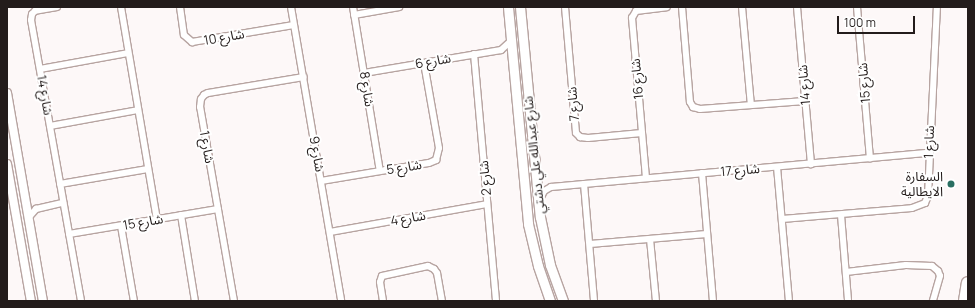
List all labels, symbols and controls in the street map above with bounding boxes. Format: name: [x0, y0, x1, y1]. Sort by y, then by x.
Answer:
scale bar: [839, 8, 917, 34]
text: 100 m: [844, 14, 876, 31]
street label: شارع 10: [202, 26, 246, 48]
street label: شارع 6: [414, 50, 452, 72]
street label: شارع 16: [627, 58, 647, 100]
street label: شارع 15: [854, 62, 874, 104]
street label: شارع 14: [794, 64, 814, 106]
street label: شارع 8: [357, 70, 377, 108]
street label: شارع 14: [34, 74, 56, 116]
street label: شارع 7: [564, 86, 582, 122]
street label: شارع عبدالله علي دشتي: [520, 95, 548, 215]
street label: شارع 1: [921, 125, 937, 159]
street label: شارع 1: [196, 129, 218, 165]
street label: شارع 9: [306, 135, 328, 173]
street label: شارع 5: [385, 157, 423, 177]
street label: شارع 2: [476, 160, 494, 196]
street label: شارع 17: [720, 161, 760, 179]
place label: السفارة الايطالية: [901, 169, 943, 200]
marker: السفارة الايطالية: [946, 179, 956, 189]
street label: شارع 4: [389, 207, 427, 229]
street label: شارع 15: [122, 211, 164, 233]

